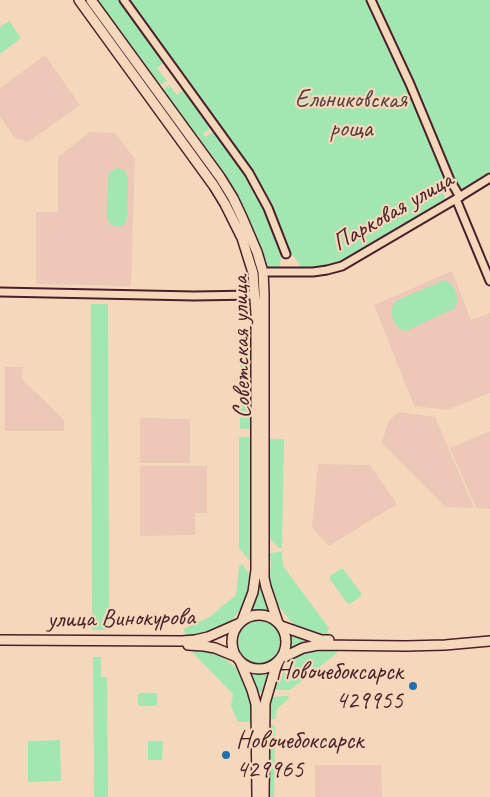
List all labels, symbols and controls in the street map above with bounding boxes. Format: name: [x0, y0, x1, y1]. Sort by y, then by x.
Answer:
park label: Ельниковская роща: [295, 85, 407, 144]
street label: Парковая улица: [327, 165, 459, 259]
street label: Советская улица: [226, 275, 258, 419]
street label: улица Винокурова: [47, 603, 195, 635]
place label: Новочебоксарск 429955: [276, 657, 403, 716]
marker: Новочебоксарск 429955: [407, 680, 419, 692]
place label: Новочебоксарск 429965: [236, 726, 363, 785]
marker: Новочебоксарск 429965: [220, 749, 232, 761]

